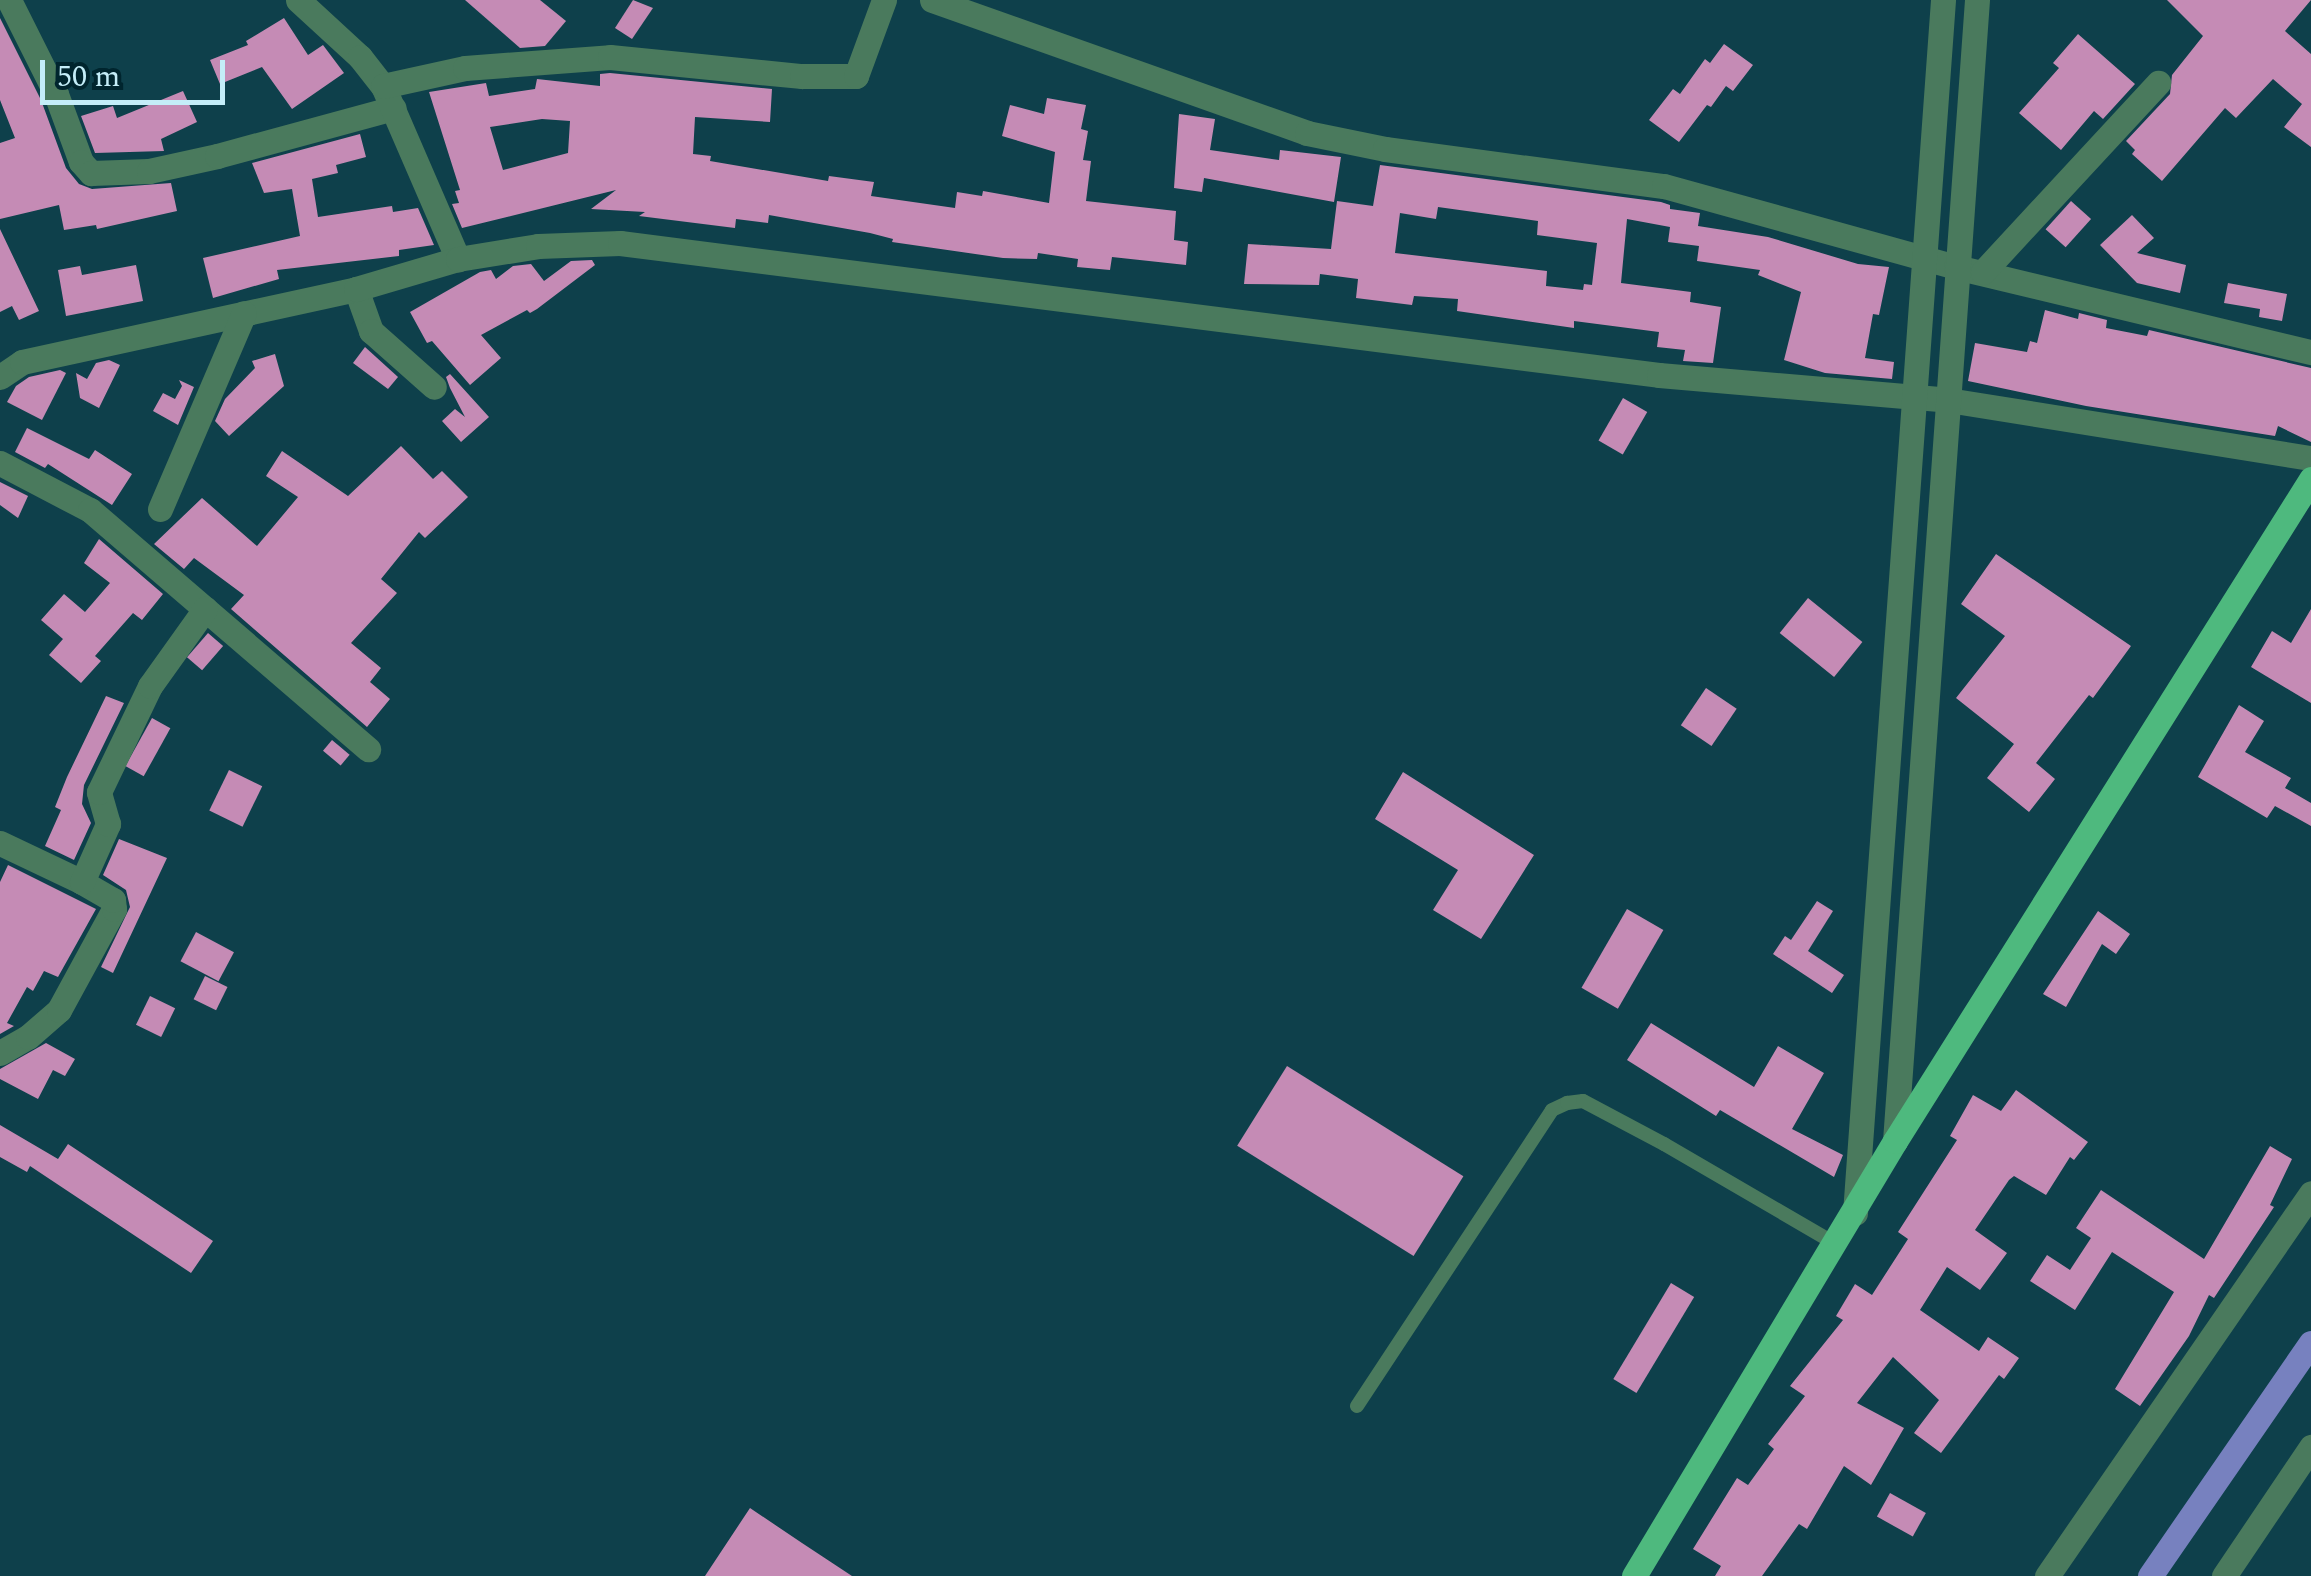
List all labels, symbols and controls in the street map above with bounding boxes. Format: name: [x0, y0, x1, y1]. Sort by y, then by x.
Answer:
scale bar: [45, 40, 230, 102]
text: 50 m: [57, 54, 120, 100]

